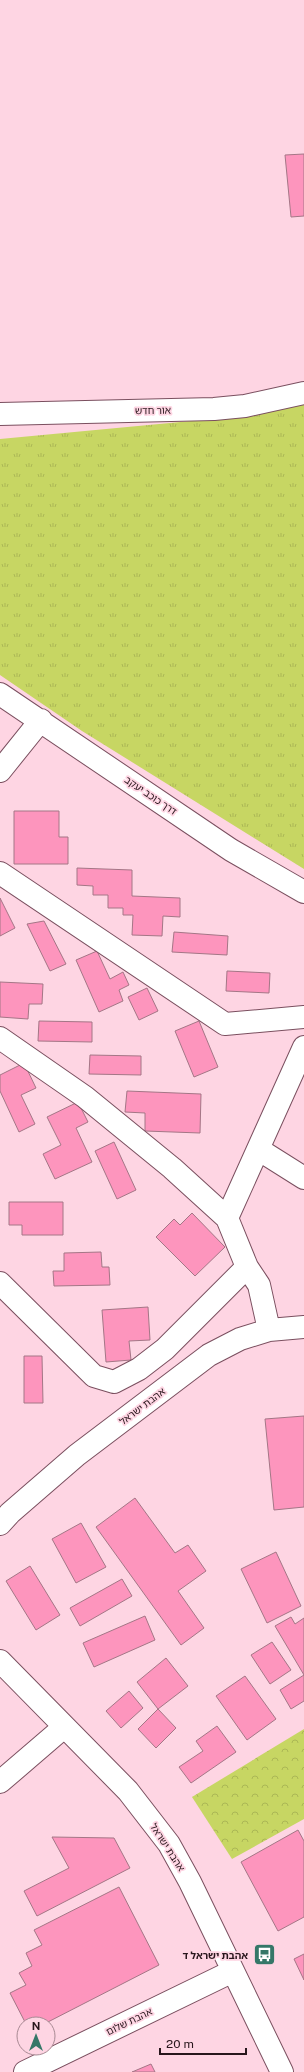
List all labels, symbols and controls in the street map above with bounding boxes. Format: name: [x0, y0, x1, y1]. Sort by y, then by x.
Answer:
street label: אור חדש: [135, 404, 171, 416]
street label: דרך כוכב יעקב: [123, 773, 180, 817]
street label: אהבת ישראל: [117, 1385, 167, 1427]
street label: אהבת ישראל: [148, 1821, 188, 1873]
bus stop icon: אהבת ישראל ד: [251, 1942, 277, 1968]
place label: אהבת ישראל ד: [183, 1949, 248, 1961]
street label: אהבת שלום: [104, 2005, 154, 2037]
north arrow: [16, 2016, 56, 2056]
text: N: [32, 2020, 40, 2032]
scale bar: [160, 2030, 246, 2056]
text: 20 m: [166, 2037, 194, 2051]

